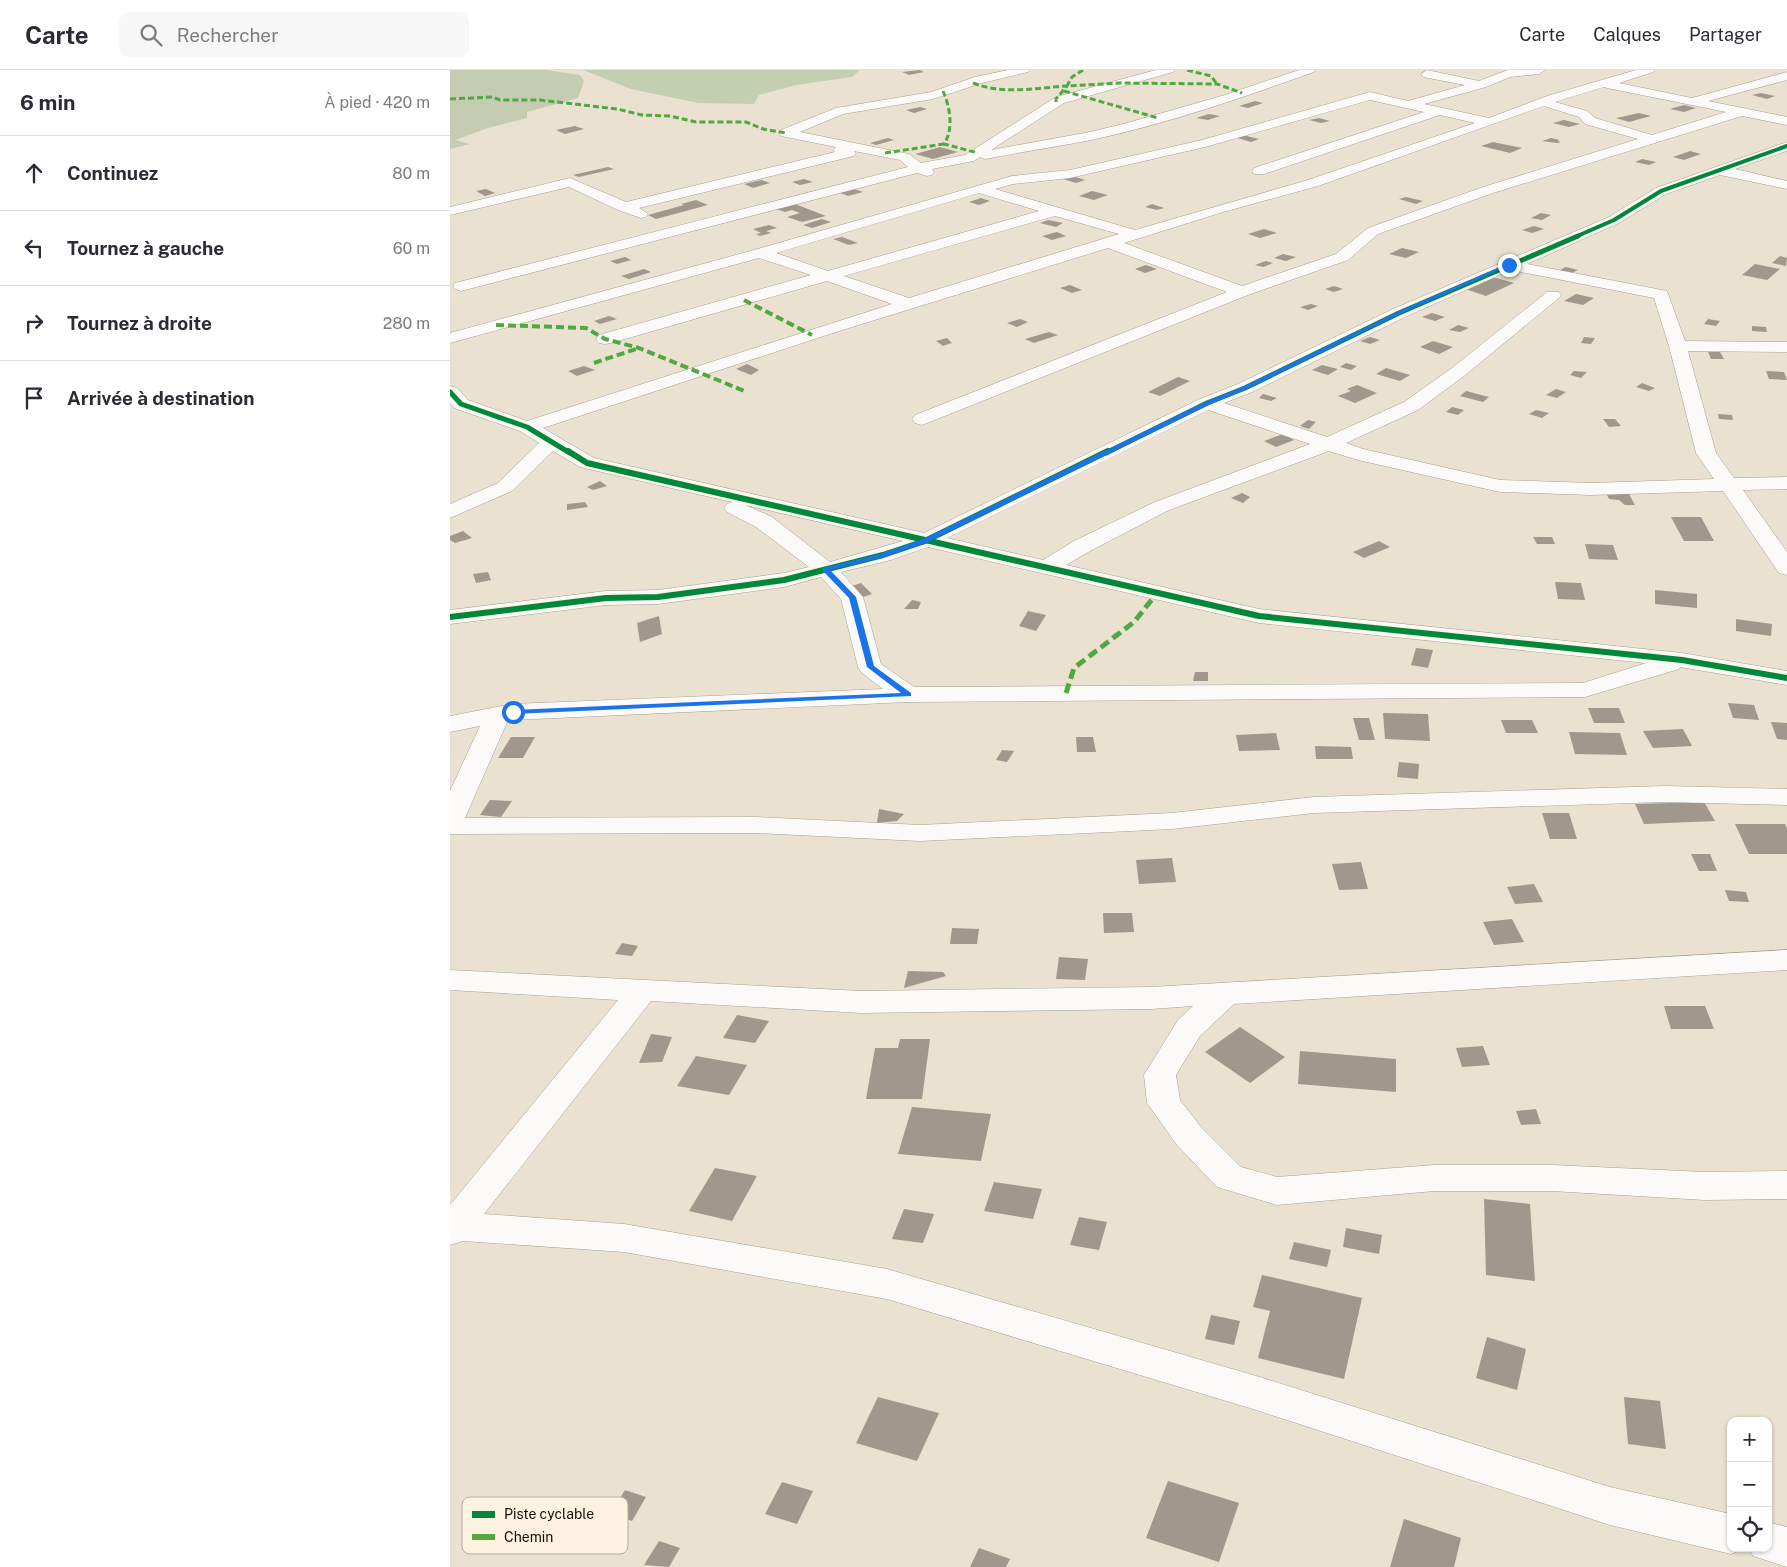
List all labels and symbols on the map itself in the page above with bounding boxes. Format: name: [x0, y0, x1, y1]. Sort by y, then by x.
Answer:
route end: [1498, 254, 1521, 277]
route start: [502, 701, 525, 724]
legend: [462, 1497, 628, 1554]
text: Piste cyclable: [504, 1506, 594, 1522]
text: Chemin: [504, 1529, 553, 1545]

